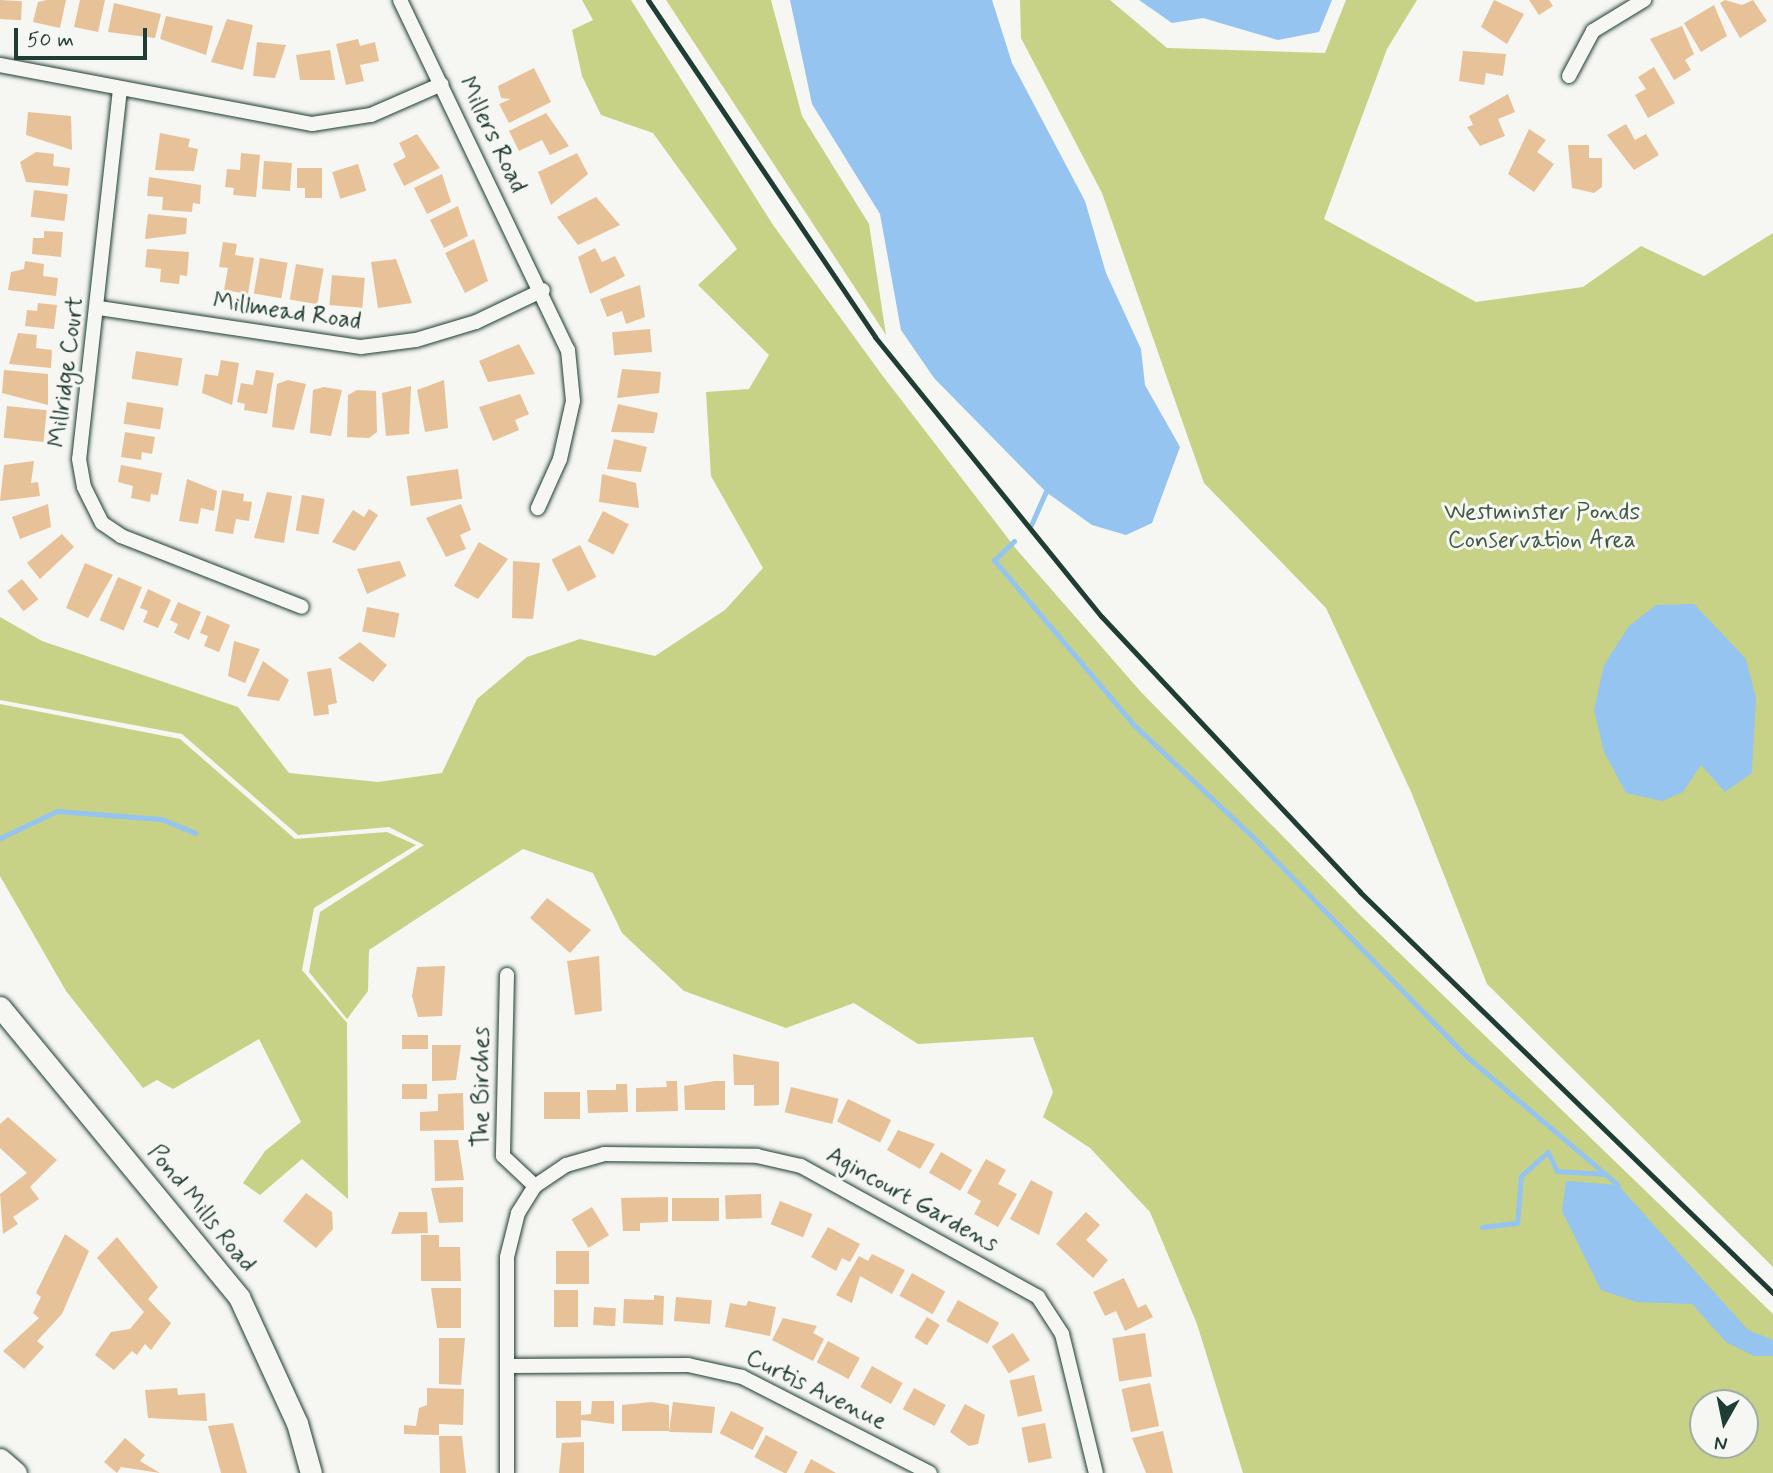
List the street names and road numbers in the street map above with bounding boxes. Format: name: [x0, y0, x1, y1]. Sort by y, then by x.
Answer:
street label: Millers Road: [452, 73, 532, 197]
street label: Millmead Road: [212, 287, 362, 337]
street label: Millridge Court: [43, 295, 91, 449]
street label: The Birches: [468, 1027, 496, 1147]
street label: Pond Mills Road: [141, 1139, 261, 1279]
street label: Agincourt Gardens: [825, 1143, 999, 1257]
street label: Curtis Avenue: [744, 1345, 888, 1435]

